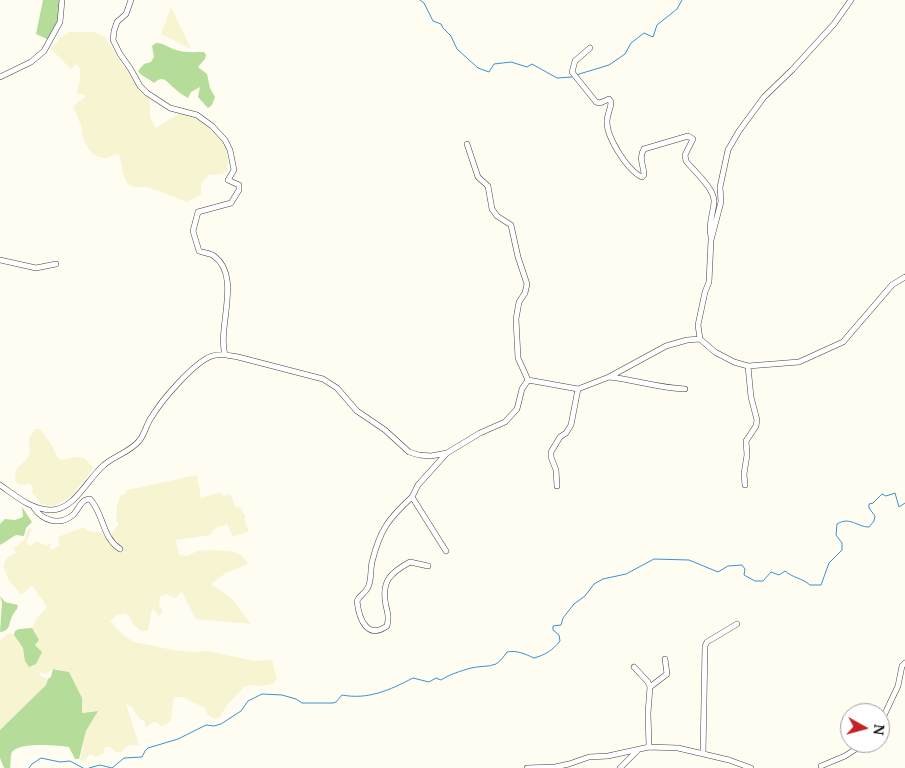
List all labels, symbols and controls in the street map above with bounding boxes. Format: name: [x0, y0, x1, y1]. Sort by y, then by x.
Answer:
north arrow: [840, 703, 890, 753]
text: N: [869, 723, 889, 736]

